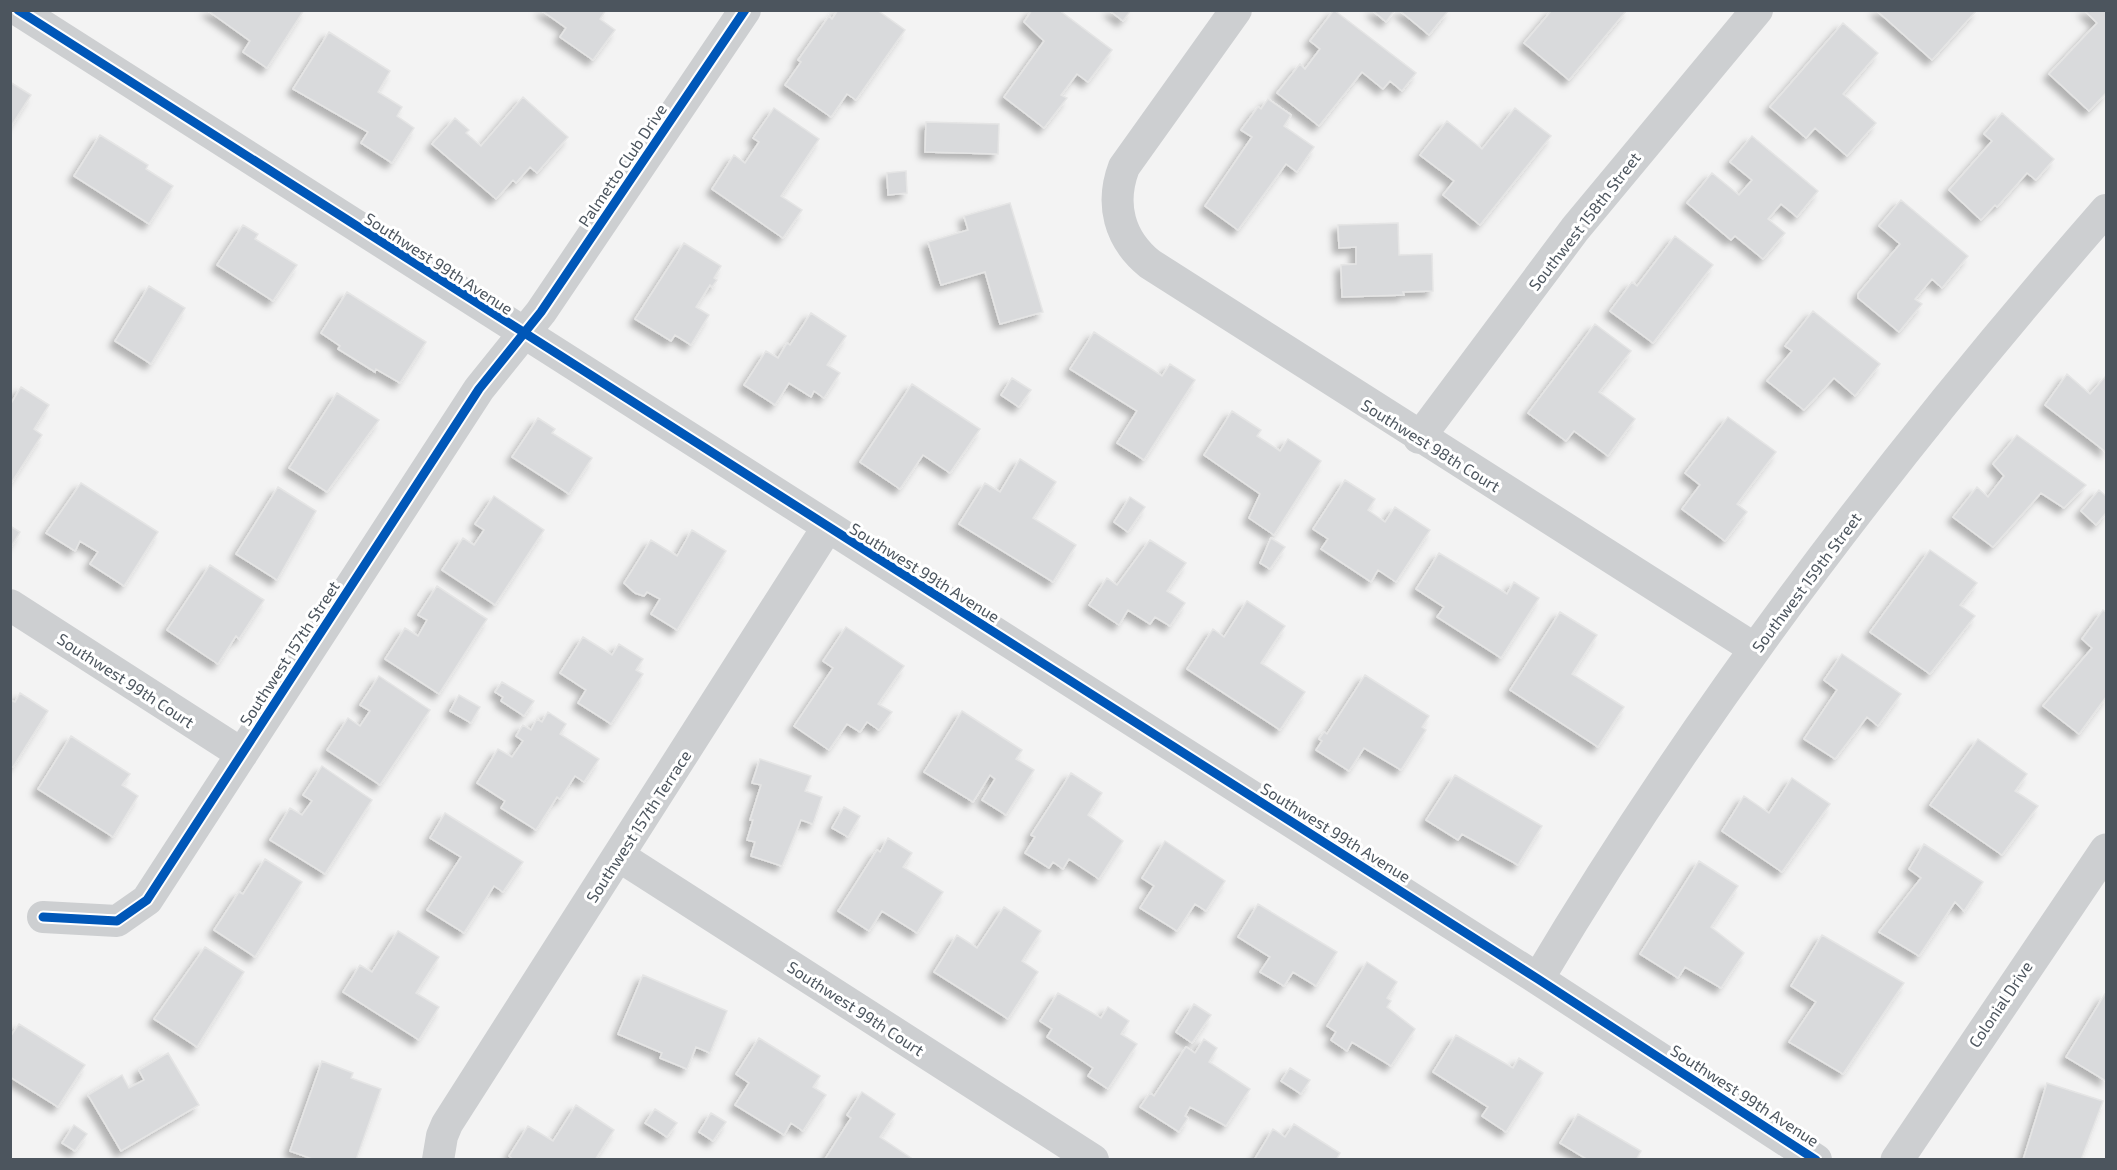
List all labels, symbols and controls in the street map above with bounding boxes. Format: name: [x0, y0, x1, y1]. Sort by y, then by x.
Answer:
street label: Palmetto Club Drive: [574, 100, 670, 230]
street label: Southwest 158th Street: [1524, 148, 1644, 294]
street label: Southwest 99th Avenue: [361, 208, 517, 318]
street label: Southwest 98th Court: [1358, 395, 1504, 495]
street label: Southwest 159th Street: [1747, 509, 1865, 655]
street label: Southwest 99th Avenue: [847, 518, 1003, 626]
street label: Southwest 157th Street: [235, 577, 343, 729]
street label: Southwest 99th Court: [54, 629, 198, 731]
street label: Southwest 157th Terrace: [582, 746, 694, 906]
street label: Southwest 99th Avenue: [1258, 778, 1414, 886]
street label: Southwest 99th Court: [784, 957, 928, 1059]
street label: Colonial Drive: [1964, 957, 2036, 1051]
street label: Southwest 99th Avenue: [1667, 1040, 1823, 1150]

